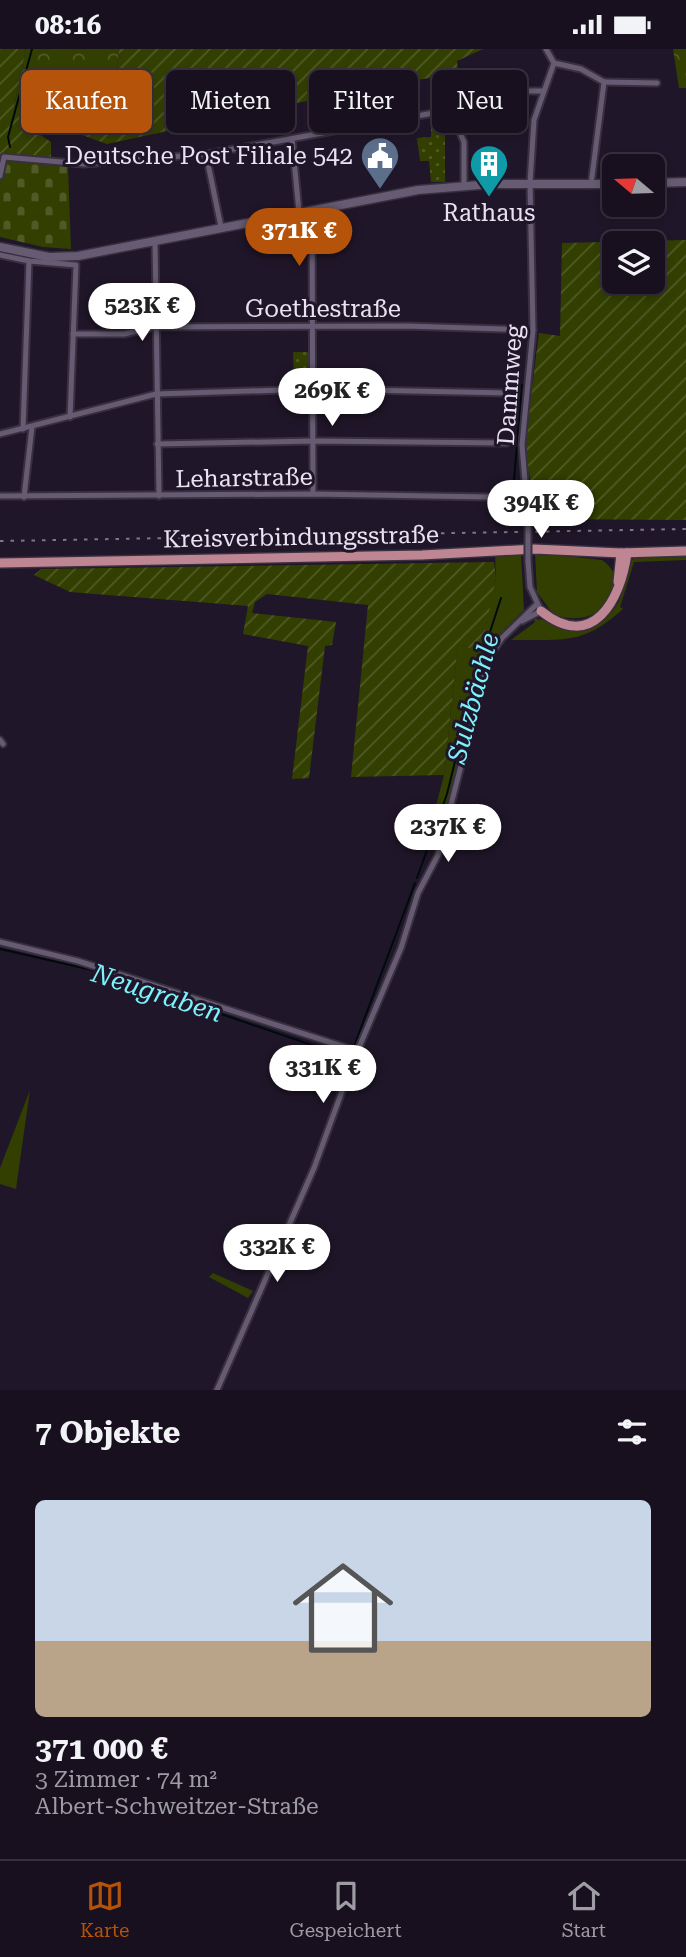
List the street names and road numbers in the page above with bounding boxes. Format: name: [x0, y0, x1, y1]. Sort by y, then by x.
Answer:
street label: Goethestraße: [245, 295, 401, 323]
street label: Dammweg: [492, 323, 528, 446]
street label: Leharstraße: [175, 463, 313, 493]
street label: Kreisverbindungsstraße: [163, 521, 439, 553]

